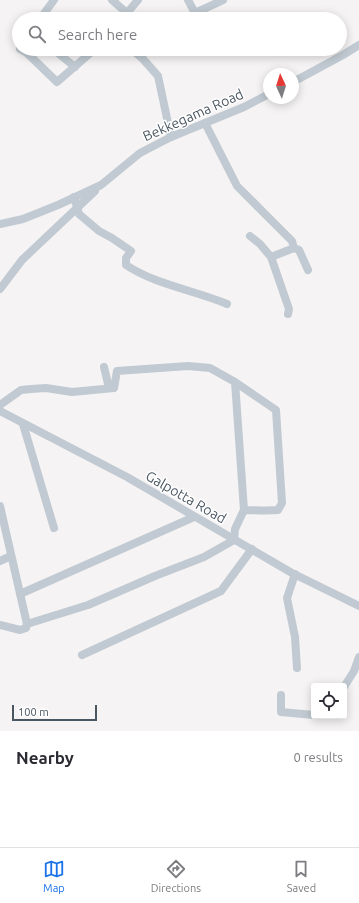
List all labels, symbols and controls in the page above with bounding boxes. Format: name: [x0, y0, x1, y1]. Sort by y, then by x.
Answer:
search box: [12, 12, 347, 56]
icon: search: [26, 23, 48, 45]
text: Search here: [58, 26, 137, 43]
north arrow: [263, 68, 299, 104]
street label: Bekkegama Road: [140, 86, 246, 144]
street label: Galpotta Road: [143, 468, 229, 526]
map controls: [311, 683, 347, 719]
button: locate: [311, 683, 347, 719]
scale bar: [12, 703, 97, 722]
text: 100 m: [18, 706, 49, 718]
text: Nearby: [16, 748, 74, 767]
text: 0 results: [293, 750, 343, 764]
tab: Map: [43, 858, 65, 894]
tab: Directions: [151, 858, 201, 894]
tab: Saved: [287, 858, 316, 894]

